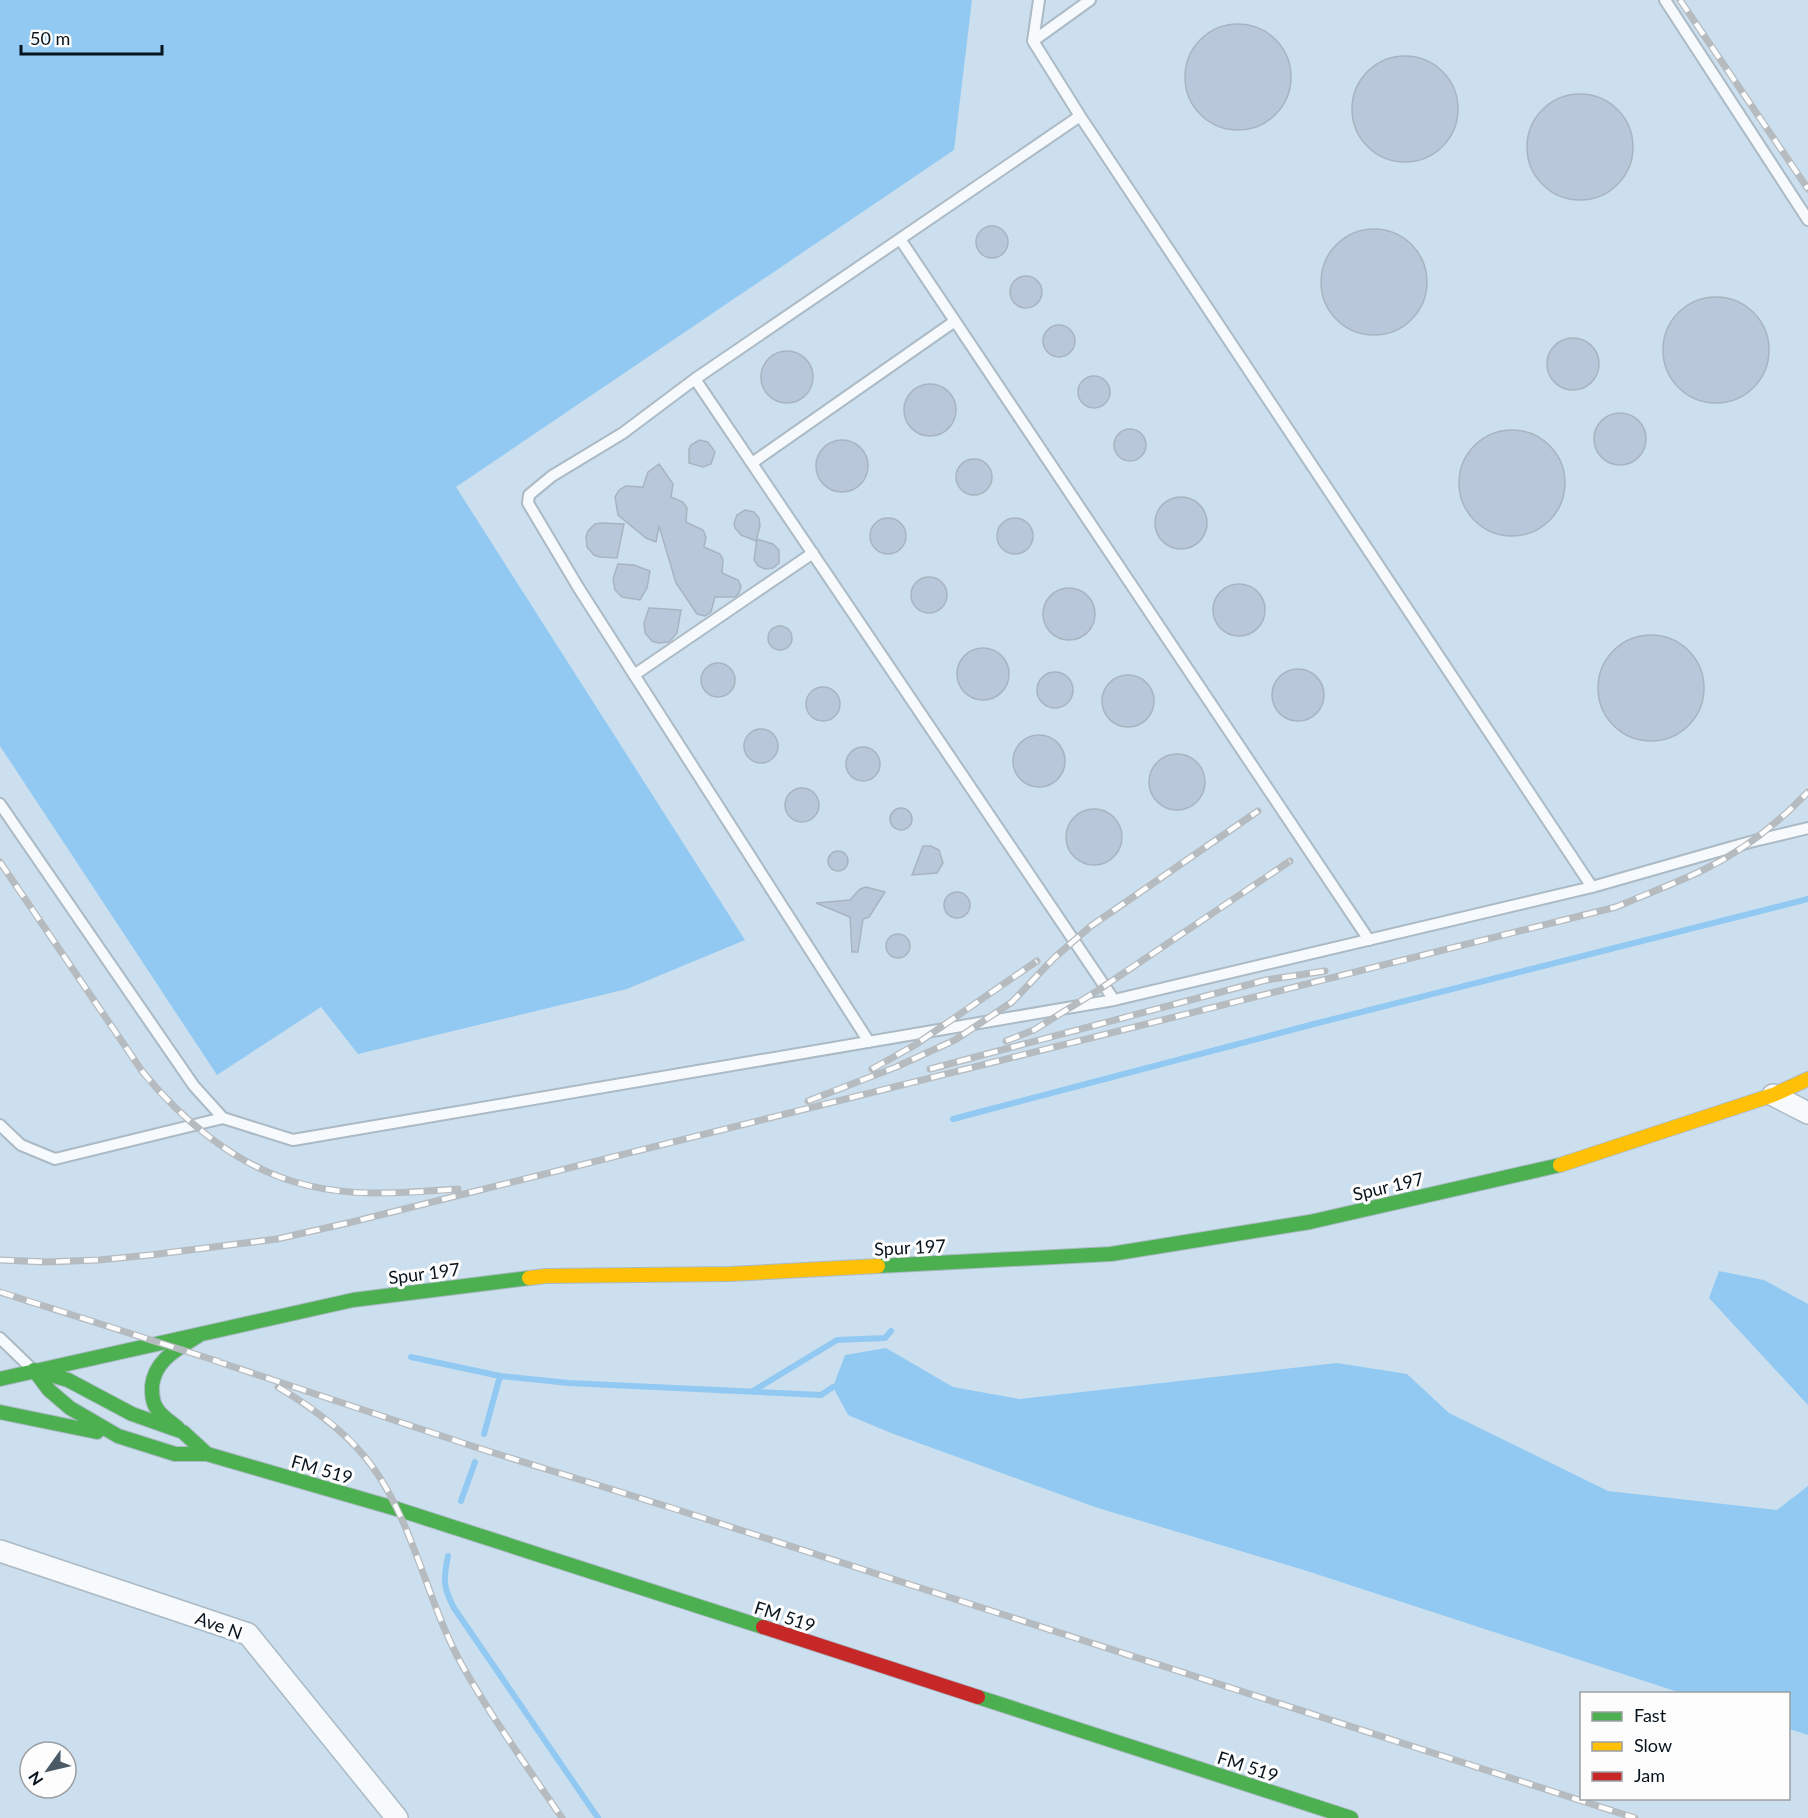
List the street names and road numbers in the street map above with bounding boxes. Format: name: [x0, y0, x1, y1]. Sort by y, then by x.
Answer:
street label: Spur 197: [1351, 1167, 1425, 1205]
street label: Spur 197: [874, 1234, 946, 1260]
street label: Spur 197: [387, 1258, 461, 1288]
street label: FM 519: [289, 1450, 355, 1488]
street label: FM 519: [752, 1596, 818, 1636]
street label: Ave N: [193, 1606, 245, 1644]
street label: FM 519: [1215, 1746, 1281, 1786]

